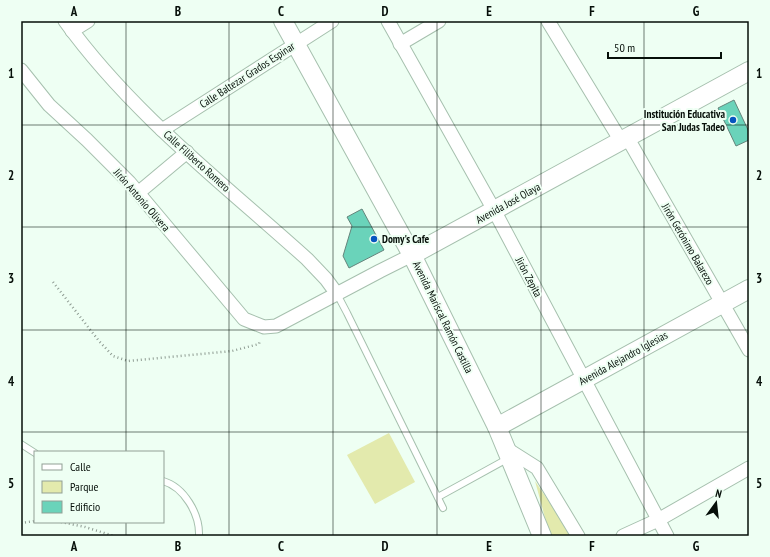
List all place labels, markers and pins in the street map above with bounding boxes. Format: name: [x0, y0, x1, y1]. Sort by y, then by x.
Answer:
place label: Institución Educativa San Judas Tadeo: [644, 107, 725, 134]
marker: Institución Educativa San Judas Tadeo: [728, 115, 738, 125]
place label: Domy's Cafe: [382, 232, 430, 246]
marker: Domy's Cafe: [369, 234, 379, 244]

